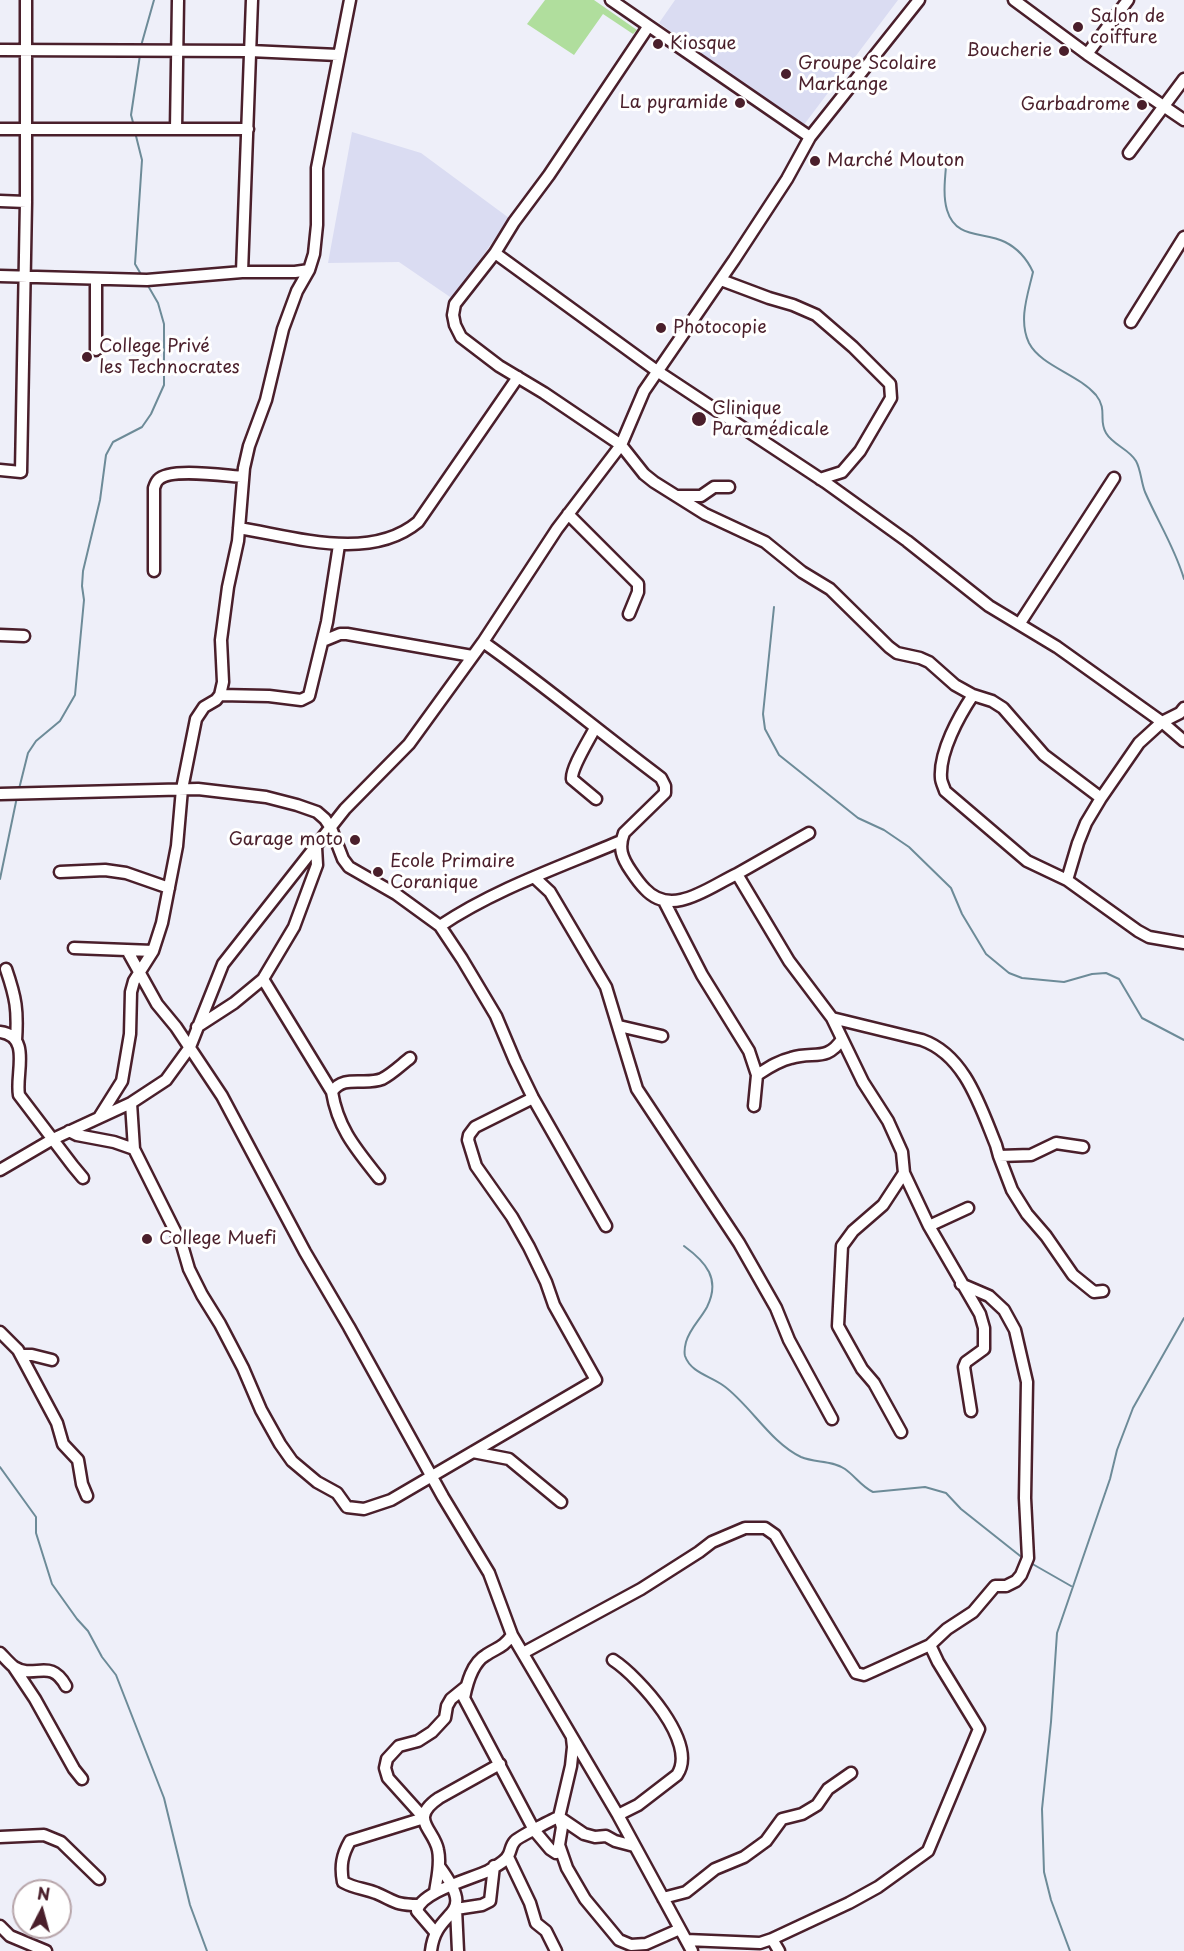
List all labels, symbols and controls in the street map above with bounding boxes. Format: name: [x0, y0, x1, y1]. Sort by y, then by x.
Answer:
place label: Salon de coiffure: [1090, 6, 1165, 48]
marker: Salon de coiffure: [1071, 20, 1085, 34]
place label: Kiosque: [670, 33, 736, 55]
marker: Kiosque: [651, 37, 665, 51]
place label: Boucherie: [966, 40, 1052, 62]
marker: Boucherie: [1057, 44, 1071, 58]
place label: Groupe Scolaire Markange: [798, 53, 936, 96]
marker: Groupe Scolaire Markange: [779, 67, 793, 81]
place label: La pyramide: [620, 92, 728, 114]
place label: Garbadrome: [1021, 94, 1130, 116]
marker: La pyramide: [733, 96, 747, 110]
marker: Garbadrome: [1135, 98, 1149, 112]
place label: Marché Mouton: [827, 150, 964, 172]
marker: Marché Mouton: [808, 154, 822, 168]
place label: Photocopie: [673, 317, 767, 339]
marker: Photocopie: [654, 321, 668, 335]
place label: College Privé les Technocrates: [99, 336, 240, 378]
marker: College Privé les Technocrates: [80, 350, 94, 364]
place label: Clinique Paramédicale: [712, 398, 829, 440]
marker: Clinique Paramédicale: [690, 410, 708, 428]
place label: Garage moto: [228, 829, 343, 851]
marker: Garage moto: [348, 833, 362, 847]
place label: Ecole Primaire Coranique: [390, 851, 515, 894]
marker: Ecole Primaire Coranique: [371, 865, 385, 879]
place label: College Muefi: [159, 1228, 277, 1250]
marker: College Muefi: [140, 1232, 154, 1246]
north arrow: [12, 1879, 72, 1939]
text: N: [36, 1880, 51, 1906]

